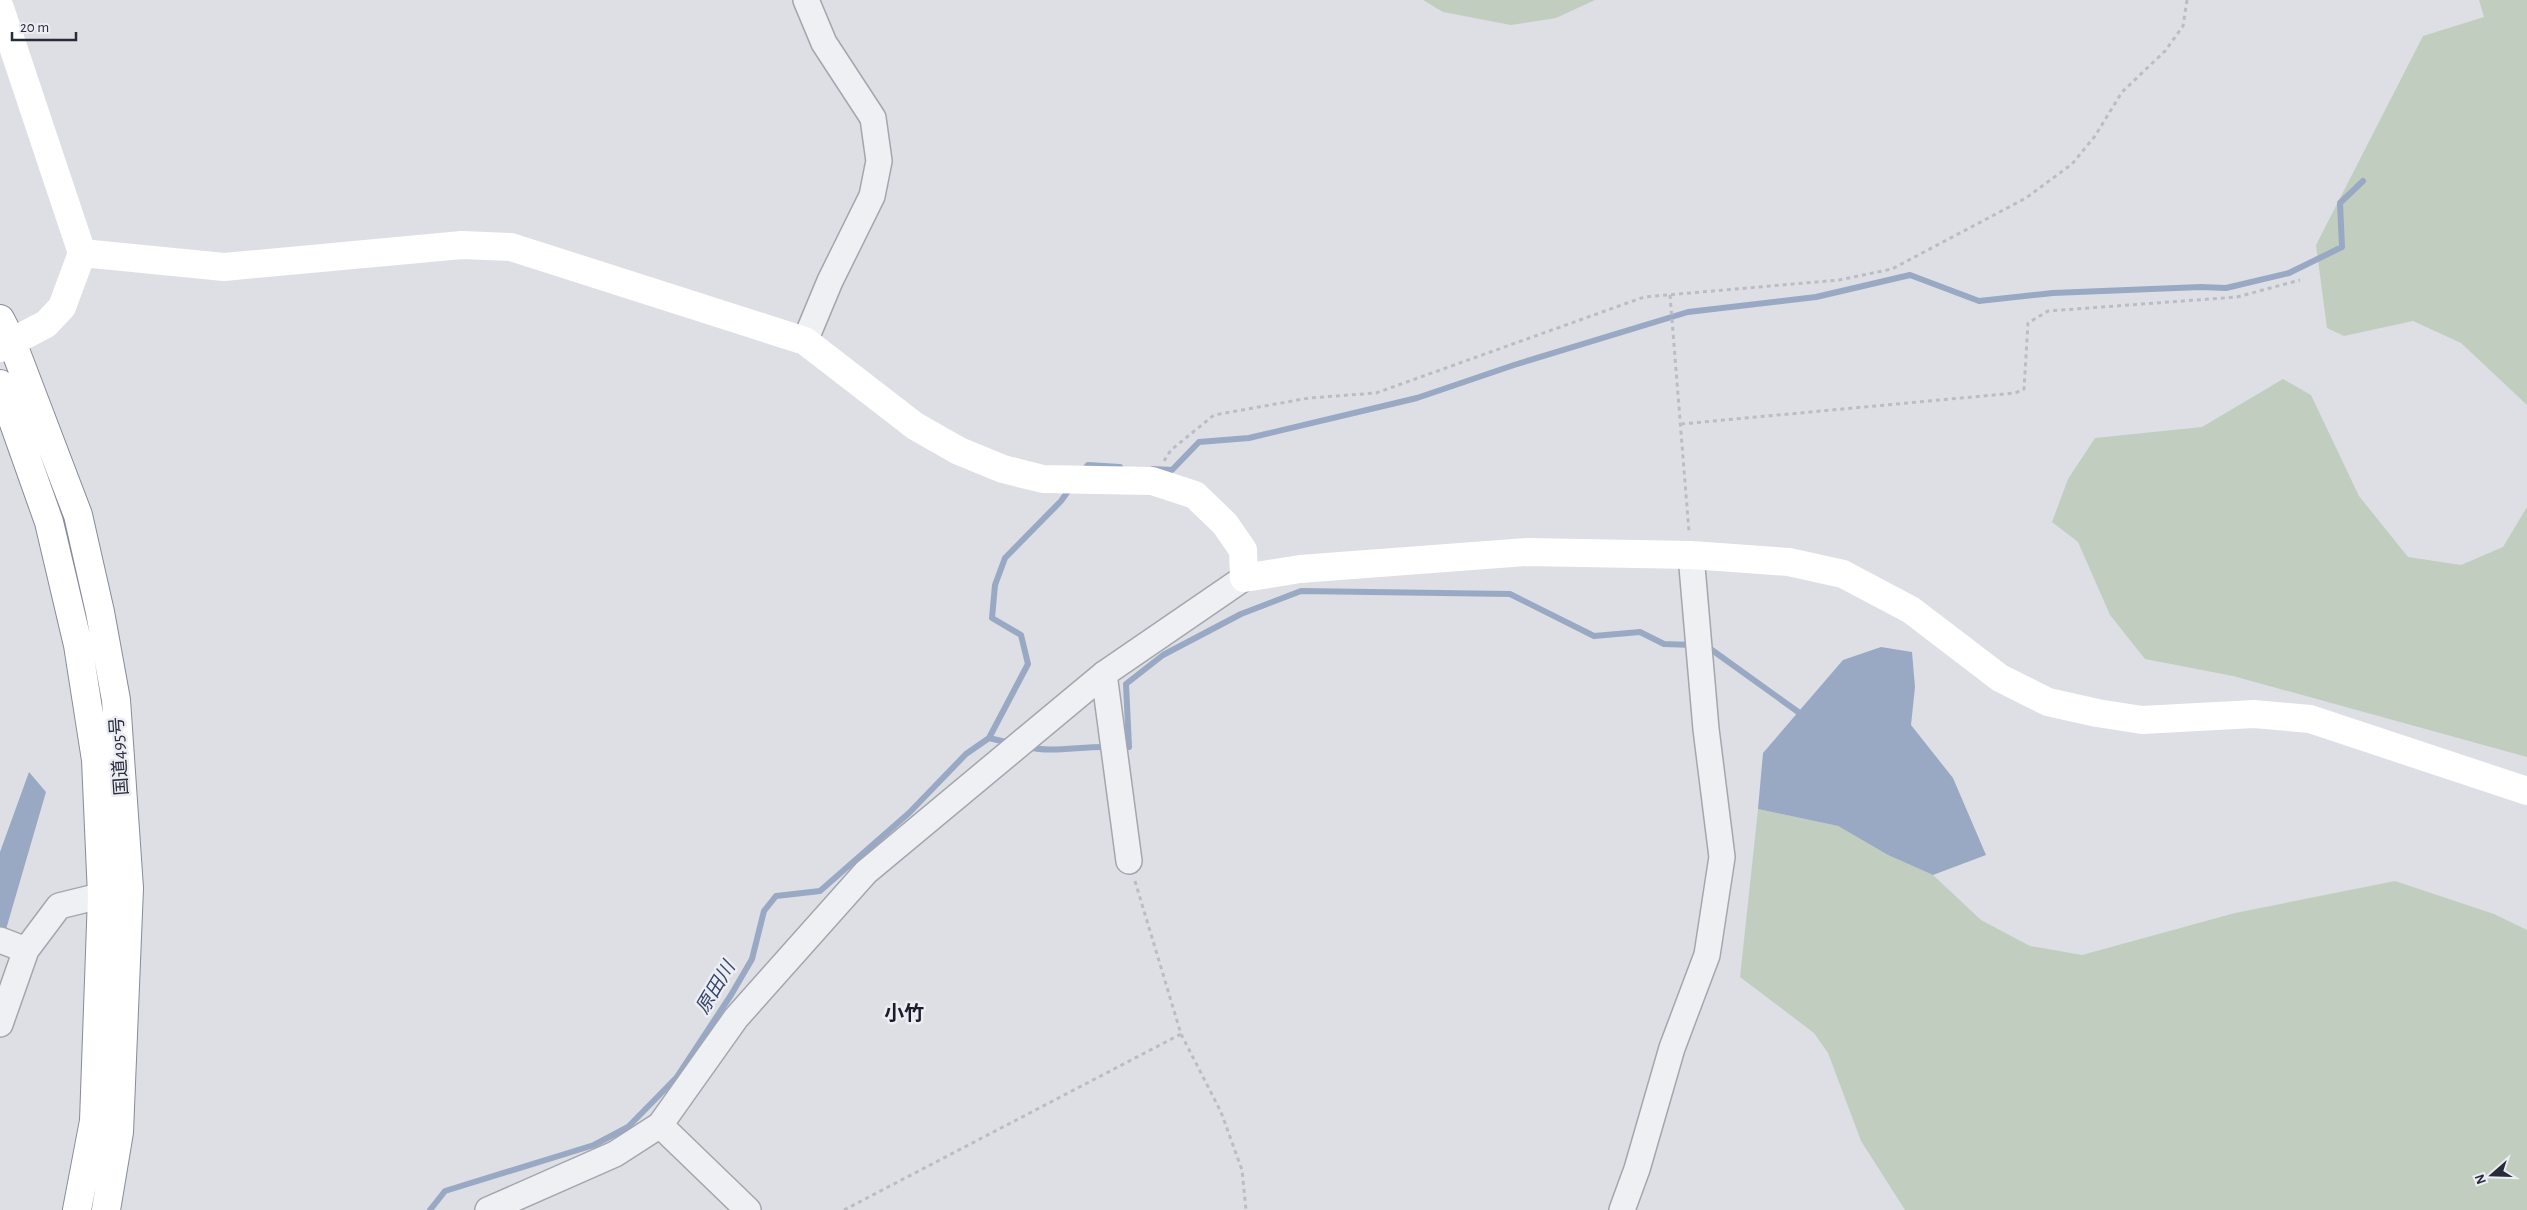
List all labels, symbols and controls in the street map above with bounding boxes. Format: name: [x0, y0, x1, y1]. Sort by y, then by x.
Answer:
scale bar: [12, 10, 76, 42]
text: 20 m: [20, 20, 49, 35]
street label: 国道495号: [106, 716, 132, 796]
water label: 原田川: [693, 957, 740, 1017]
district label: 小竹: [884, 1003, 924, 1024]
north arrow: [2467, 1150, 2517, 1200]
text: N: [2472, 1172, 2489, 1186]

